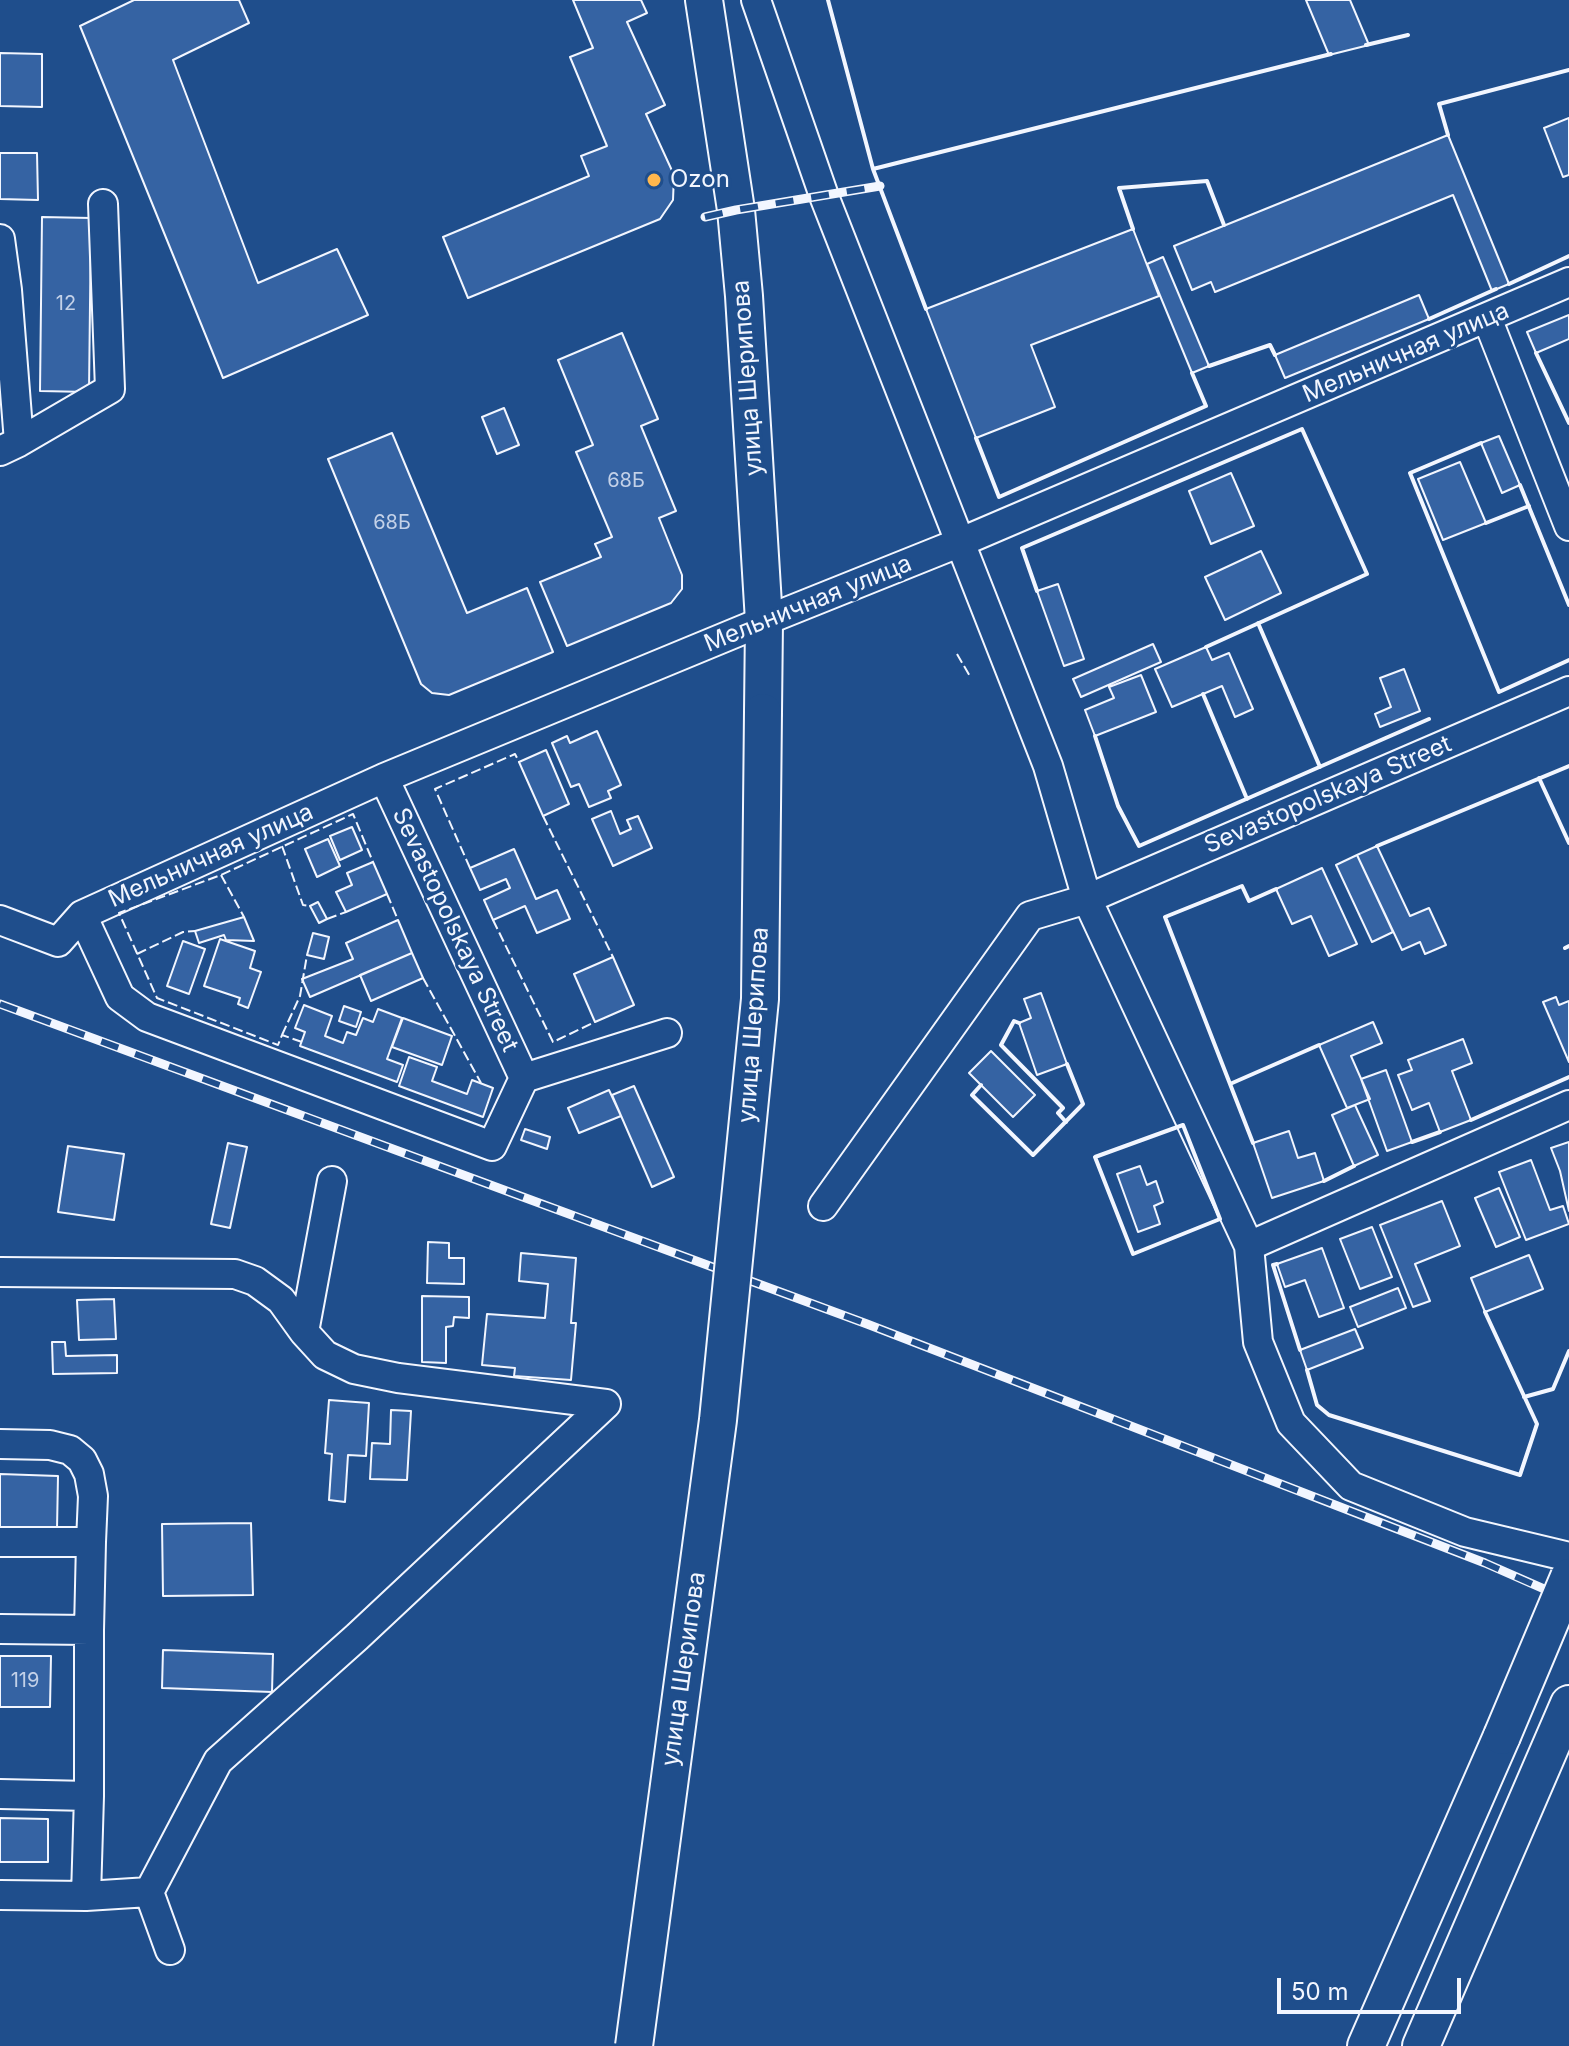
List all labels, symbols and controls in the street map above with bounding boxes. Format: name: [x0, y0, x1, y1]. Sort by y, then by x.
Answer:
place label: Ozon: [670, 166, 730, 194]
marker: Ozon: [645, 171, 663, 189]
street label: улица Шерипова: [727, 279, 769, 477]
house number: 12: [56, 292, 76, 316]
street label: Мельничная улица: [1299, 297, 1513, 409]
house number: 68Б: [607, 469, 645, 493]
house number: 68Б: [373, 511, 411, 535]
street label: Мельничная улица: [700, 549, 916, 659]
street label: Sevastopolskaya Street: [1200, 730, 1456, 860]
street label: Мельничная улица: [104, 798, 318, 914]
street label: Sevastopolskaya Street: [386, 804, 524, 1056]
street label: улица Шерипова: [733, 926, 775, 1124]
street label: улица Шерипова: [656, 1570, 712, 1768]
house number: 119: [11, 1669, 39, 1693]
scale bar: [1281, 1962, 1465, 2012]
text: 50 m: [1291, 1977, 1349, 2006]

